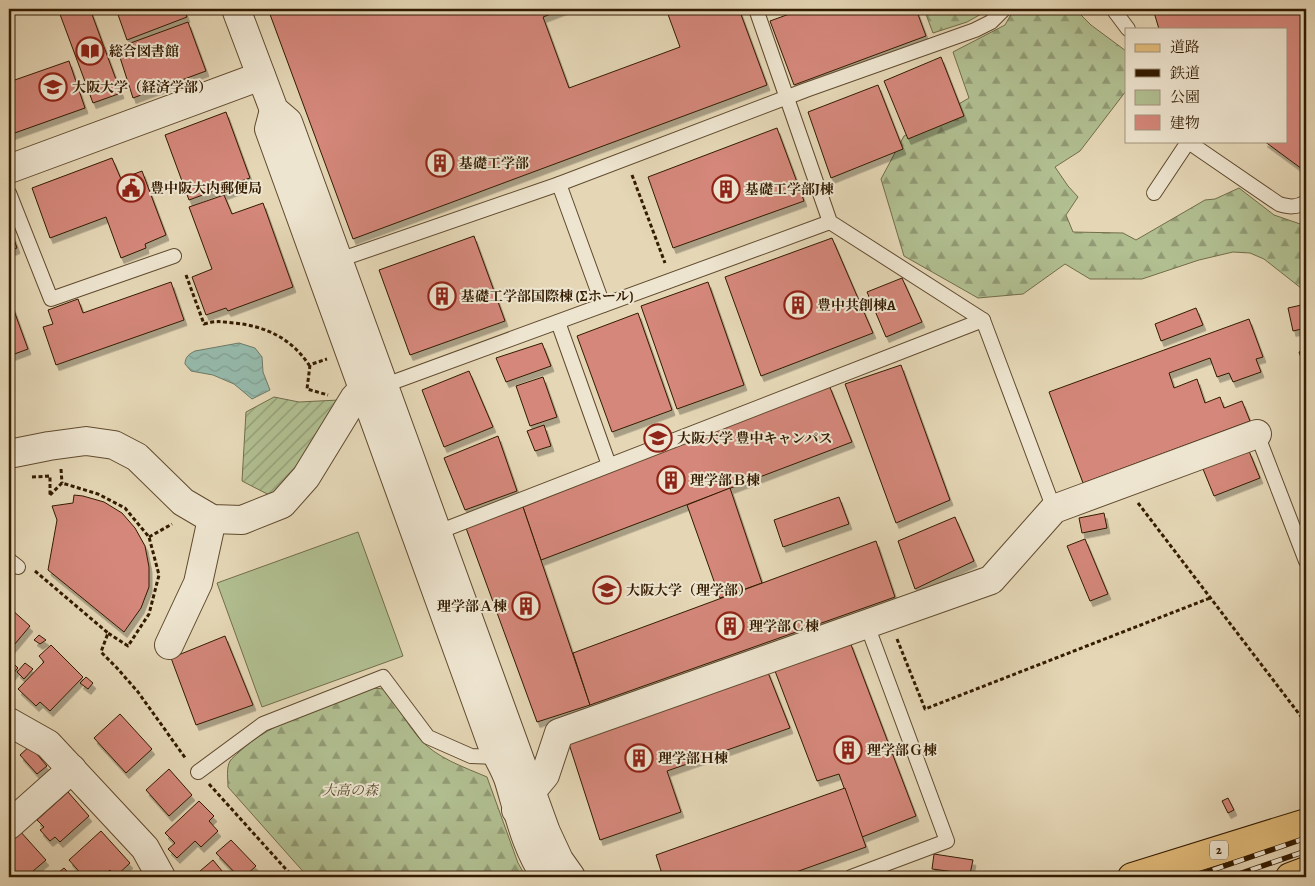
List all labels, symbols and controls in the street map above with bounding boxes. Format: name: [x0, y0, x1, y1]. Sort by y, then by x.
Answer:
legend: [1125, 28, 1288, 142]
library icon: 総合図書館: [75, 36, 105, 66]
text: 道路: [1170, 37, 1200, 57]
place label: 総合図書館: [109, 42, 179, 61]
text: 鉄道: [1170, 63, 1200, 83]
school or university icon: 大阪大学（経済学部）: [38, 72, 68, 102]
place label: 大阪大学（経済学部）: [72, 78, 212, 97]
text: 公園: [1170, 87, 1200, 107]
text: 建物: [1170, 113, 1200, 133]
building icon: 基礎工学部: [425, 148, 455, 178]
place label: 基礎工学部: [459, 154, 529, 173]
public building icon: 豊中阪大内郵便局: [116, 173, 146, 203]
building icon: 基礎工学部J棟: [711, 174, 741, 204]
place label: 豊中阪大内郵便局: [150, 179, 262, 198]
place label: 基礎工学部J棟: [745, 180, 834, 199]
building icon: 基礎工学部国際棟 (Σホール): [427, 281, 457, 311]
place label: 基礎工学部国際棟 (Σホール): [461, 287, 634, 306]
building icon: 豊中共創棟A: [783, 290, 813, 320]
place label: 豊中共創棟A: [817, 296, 896, 315]
school or university icon: 大阪大学 豊中キャンパス: [643, 423, 673, 453]
place label: 大阪大学 豊中キャンパス: [677, 429, 832, 448]
building icon: 理学部Ｂ棟: [656, 465, 686, 495]
place label: 理学部Ｂ棟: [690, 471, 760, 490]
school or university icon: 大阪大学（理学部）: [592, 575, 622, 605]
place label: 大阪大学（理学部）: [626, 581, 752, 600]
building icon: 理学部Ａ棟: [511, 591, 541, 621]
place label: 理学部Ａ棟: [437, 597, 507, 616]
building icon: 理学部Ｃ棟: [715, 611, 745, 641]
place label: 理学部Ｃ棟: [749, 617, 819, 636]
building icon: 理学部Ｇ棟: [833, 735, 863, 765]
place label: 理学部Ｇ棟: [867, 741, 937, 760]
building icon: 理学部Ｈ棟: [624, 743, 654, 773]
place label: 理学部Ｈ棟: [658, 749, 728, 768]
park label: 大高の森: [322, 781, 380, 800]
road number: 2: [1210, 840, 1228, 860]

